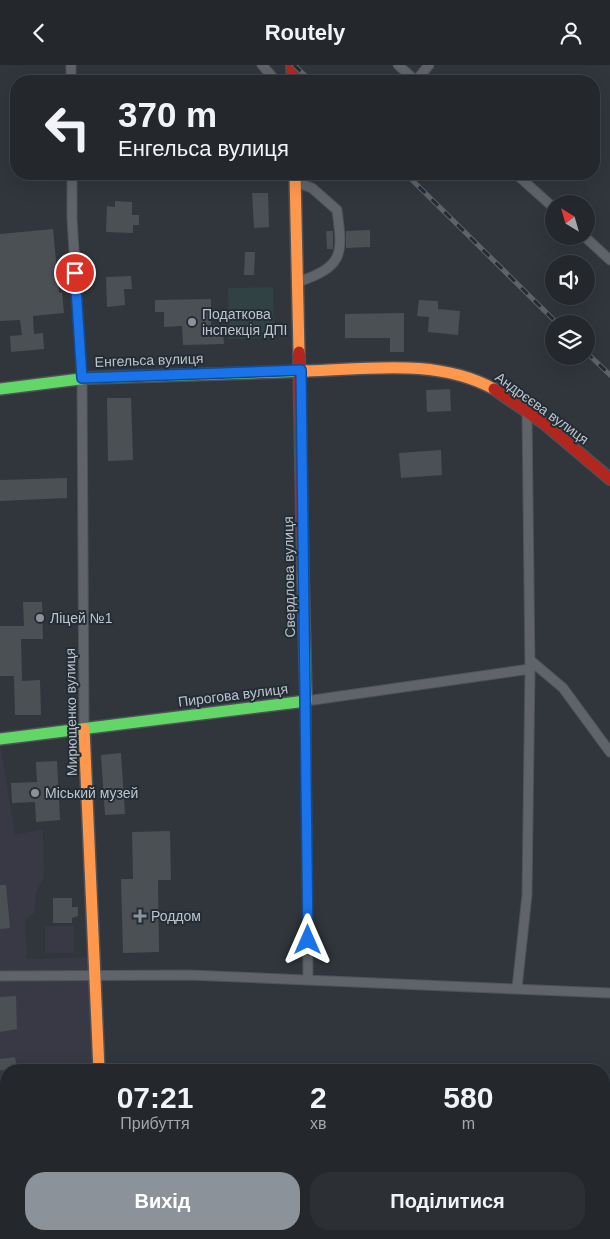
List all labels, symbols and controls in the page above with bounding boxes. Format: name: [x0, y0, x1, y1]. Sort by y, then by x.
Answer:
icon: back: [25, 19, 53, 47]
icon: person: [557, 19, 585, 47]
text: Routely: [265, 20, 345, 45]
icon: left: [35, 95, 100, 160]
text: 370 m: [118, 95, 217, 134]
text: Енгельса вулиця: [118, 136, 289, 161]
north arrow: [545, 195, 595, 245]
map controls: [545, 195, 595, 365]
pin: [54, 252, 96, 294]
button: sound: [545, 255, 595, 305]
icon: arrive: [61, 259, 89, 287]
place label: Податкова інспекція ДПІ: [202, 306, 287, 338]
button: layers: [545, 315, 595, 365]
marker: Податкова інспекція ДПІ: [186, 316, 198, 328]
street label: Енгельса вулиця: [94, 350, 204, 370]
street label: Андрєєва вулиця: [492, 369, 592, 447]
street label: Свердлова вулиця: [280, 516, 298, 638]
place label: Ліцей №1: [50, 610, 113, 626]
marker: Ліцей №1: [34, 612, 46, 624]
street label: Мирющенко вулиця: [62, 648, 80, 776]
street label: Пирогова вулиця: [177, 680, 289, 710]
place label: Міський музей: [45, 785, 138, 801]
marker: Міський музей: [29, 787, 41, 799]
place label: Роддом: [151, 908, 201, 924]
marker: Роддом: [133, 909, 147, 923]
position arrow: [281, 913, 333, 965]
text: 07:21: [117, 1081, 193, 1114]
text: 2: [310, 1081, 327, 1114]
text: 580: [443, 1081, 493, 1114]
text: Прибуття: [120, 1115, 190, 1132]
text: хв: [310, 1115, 327, 1132]
text: m: [462, 1115, 475, 1132]
button: Вихід: [25, 1172, 300, 1230]
button: Поділитися: [310, 1172, 585, 1230]

